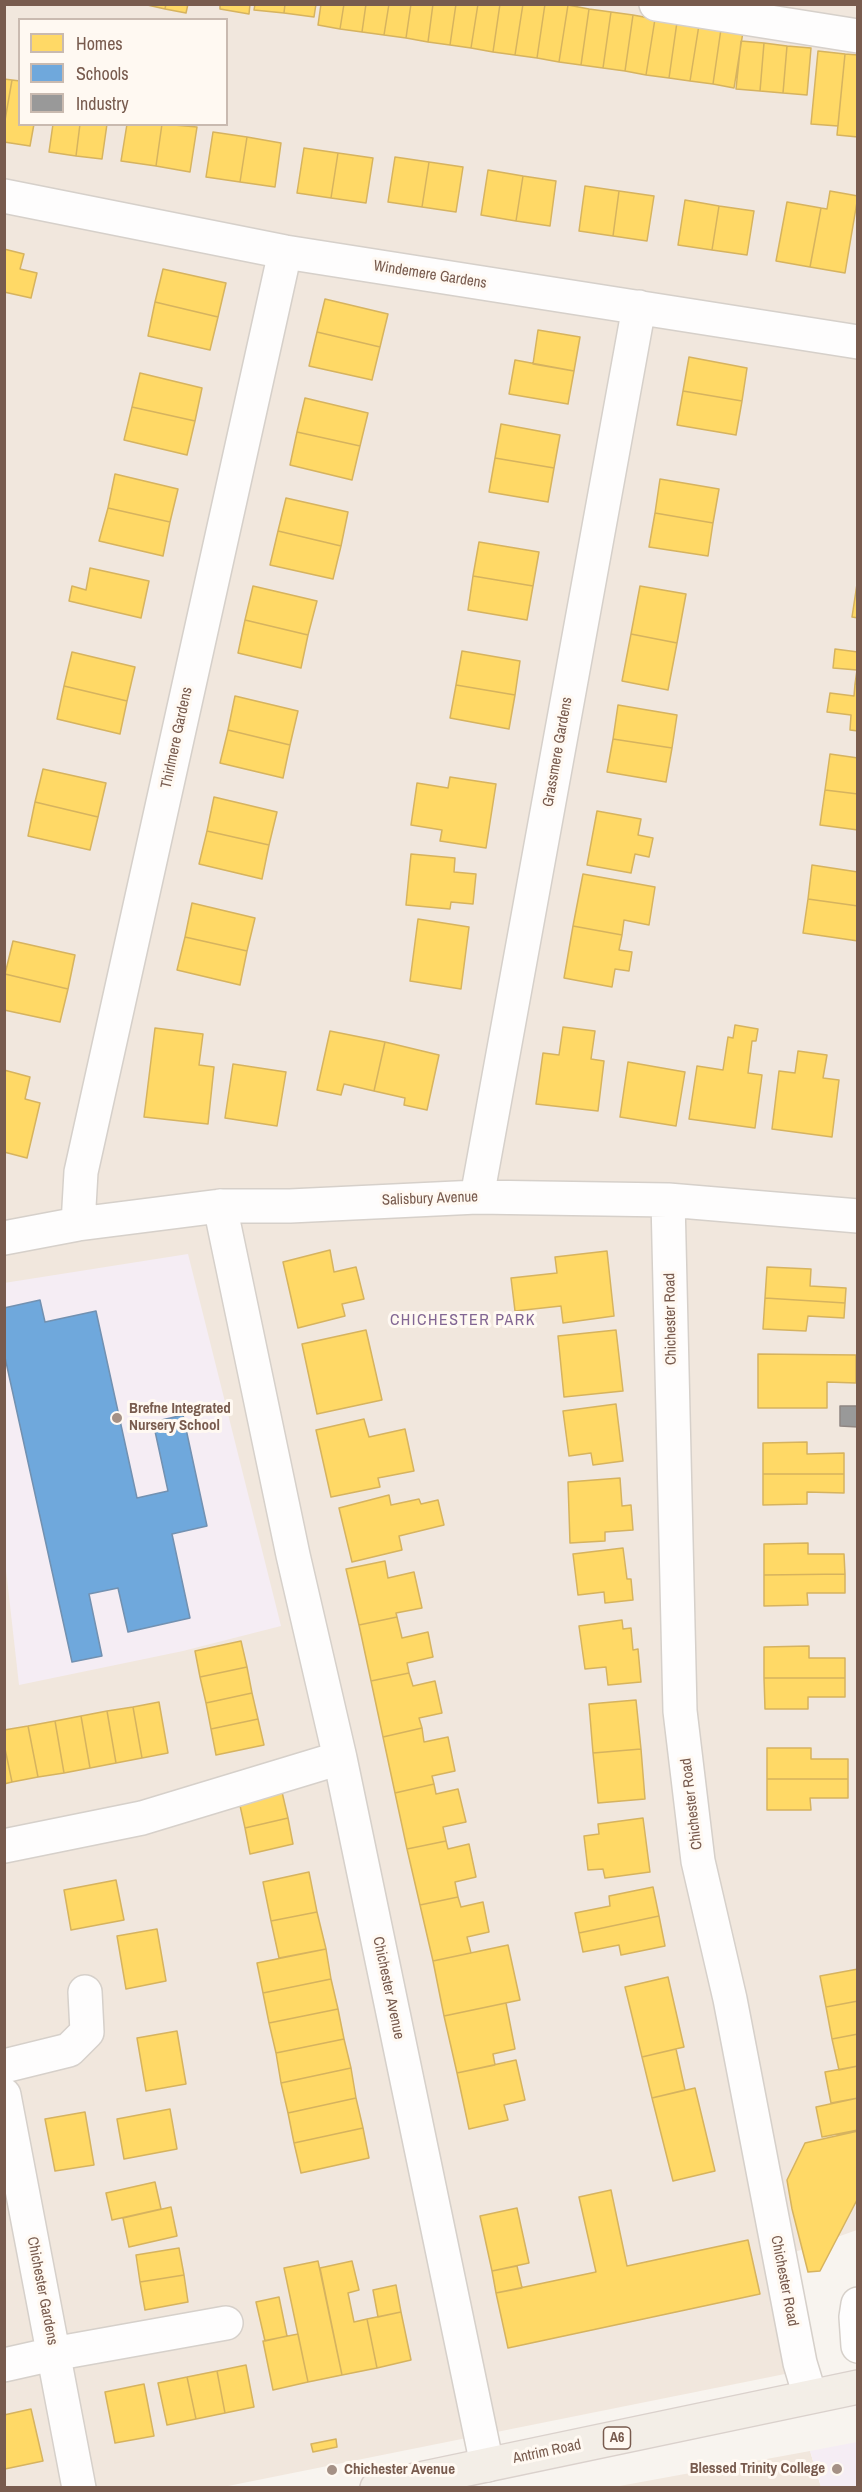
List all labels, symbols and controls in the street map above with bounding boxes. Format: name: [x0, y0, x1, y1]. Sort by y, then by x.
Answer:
legend: [18, 18, 228, 126]
text: Homes: [76, 31, 123, 56]
text: Schools: [76, 61, 129, 86]
text: Industry: [76, 91, 129, 116]
street label: Windemere Gardens: [372, 257, 488, 293]
street label: Thirlmere Gardens: [157, 686, 197, 790]
street label: Grassmere Gardens: [539, 696, 577, 808]
street label: Salisbury Avenue: [382, 1188, 478, 1210]
street label: Chichester Road: [661, 1273, 681, 1365]
district label: CHICHESTER PARK: [390, 1311, 536, 1331]
place label: Brefne Integrated Nursery School: [129, 1400, 231, 1435]
marker: Brefne Integrated Nursery School: [110, 1411, 124, 1425]
street label: Chichester Road: [677, 1757, 707, 1851]
street label: Chichester Avenue: [368, 1935, 408, 2041]
street label: Chichester Road: [766, 2234, 802, 2328]
street label: Chichester Gardens: [23, 2235, 61, 2347]
road number: A6: [604, 2427, 630, 2449]
street label: Antrim Road: [511, 2436, 583, 2468]
place label: Blessed Trinity College: [690, 2460, 825, 2478]
place label: Chichester Avenue: [344, 2461, 455, 2479]
marker: Blessed Trinity College: [830, 2462, 844, 2476]
marker: Chichester Avenue: [325, 2463, 339, 2477]

